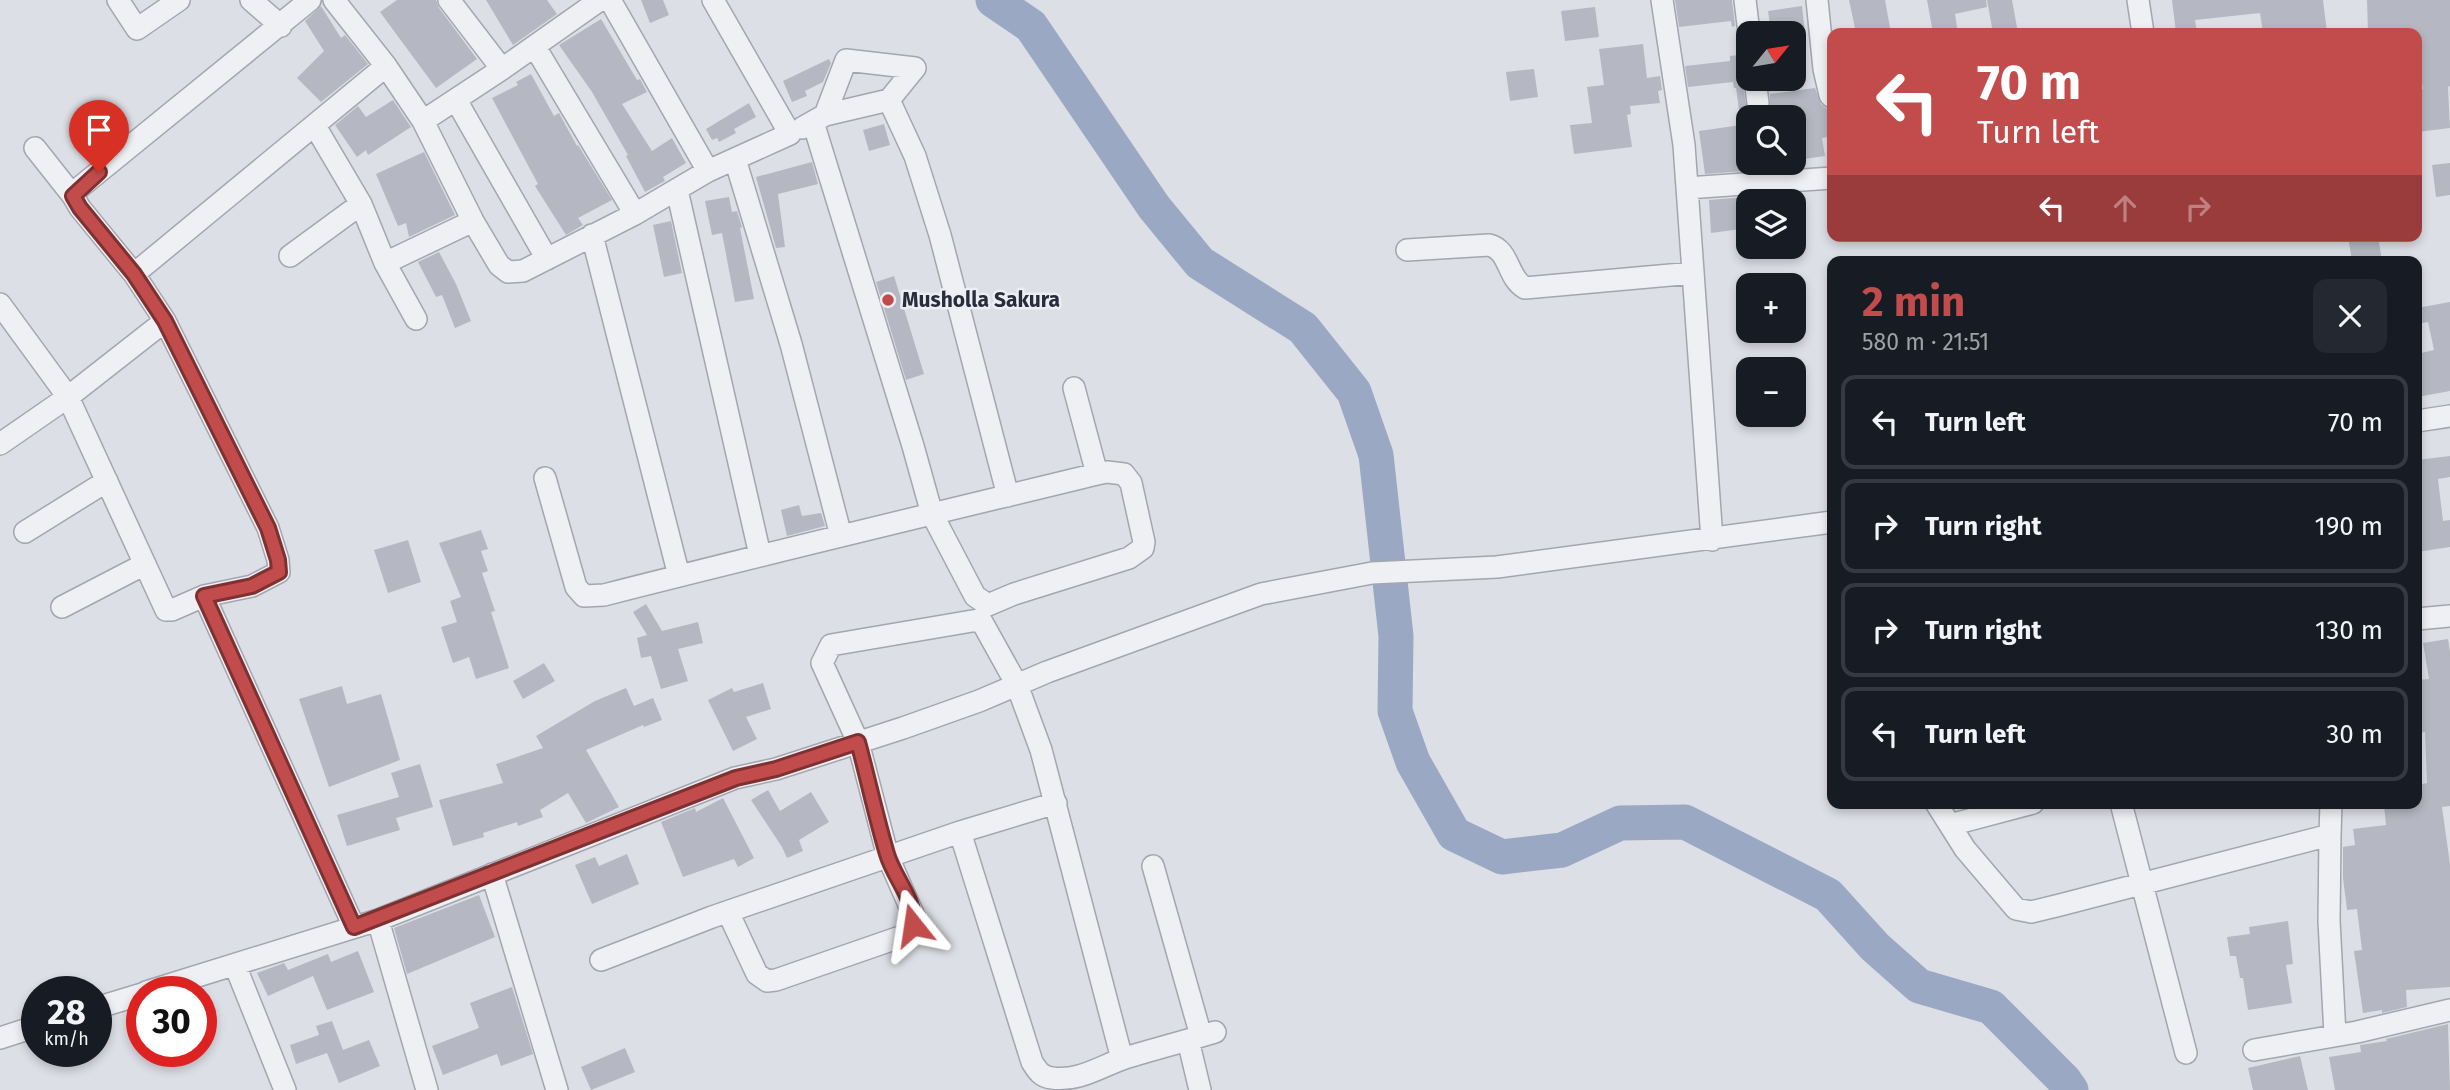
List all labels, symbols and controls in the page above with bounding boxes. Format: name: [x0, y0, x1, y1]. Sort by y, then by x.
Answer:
north arrow: [1736, 21, 1806, 91]
map controls: [1736, 21, 1806, 427]
text: 70 m: [1977, 53, 2081, 112]
icon: left: [1862, 56, 1953, 147]
pin: [69, 100, 129, 172]
button: search: [1736, 105, 1806, 175]
icon: arrive: [80, 111, 118, 149]
text: Turn left: [1977, 113, 2099, 151]
button: layers: [1736, 189, 1806, 259]
icon: left: [2033, 189, 2071, 227]
icon: ahead: [2106, 189, 2144, 227]
icon: right: [2179, 189, 2217, 227]
button: +: [1736, 273, 1806, 343]
text: 2 min: [1862, 277, 1965, 327]
button: close: [2313, 279, 2387, 353]
place label: Musholla Sakura: [902, 287, 1060, 313]
marker: Musholla Sakura: [880, 292, 896, 308]
text: 580 m · 21:51: [1862, 328, 1989, 356]
button: −: [1736, 357, 1806, 427]
icon: left: [1866, 403, 1904, 441]
text: Turn left: [1925, 407, 2026, 438]
text: 70 m: [2328, 407, 2383, 438]
icon: right: [1866, 507, 1904, 545]
text: Turn right: [1925, 511, 2042, 542]
text: 190 m: [2314, 511, 2383, 542]
icon: right: [1866, 611, 1904, 649]
text: Turn right: [1925, 615, 2042, 646]
text: 130 m: [2315, 615, 2383, 646]
icon: left: [1866, 715, 1904, 753]
text: Turn left: [1925, 719, 2026, 750]
text: 30 m: [2326, 719, 2383, 750]
position arrow: [876, 888, 950, 962]
speed limit sign: 30: [126, 976, 217, 1067]
text: 28: [47, 991, 86, 1033]
text: km/h: [44, 1028, 89, 1050]

